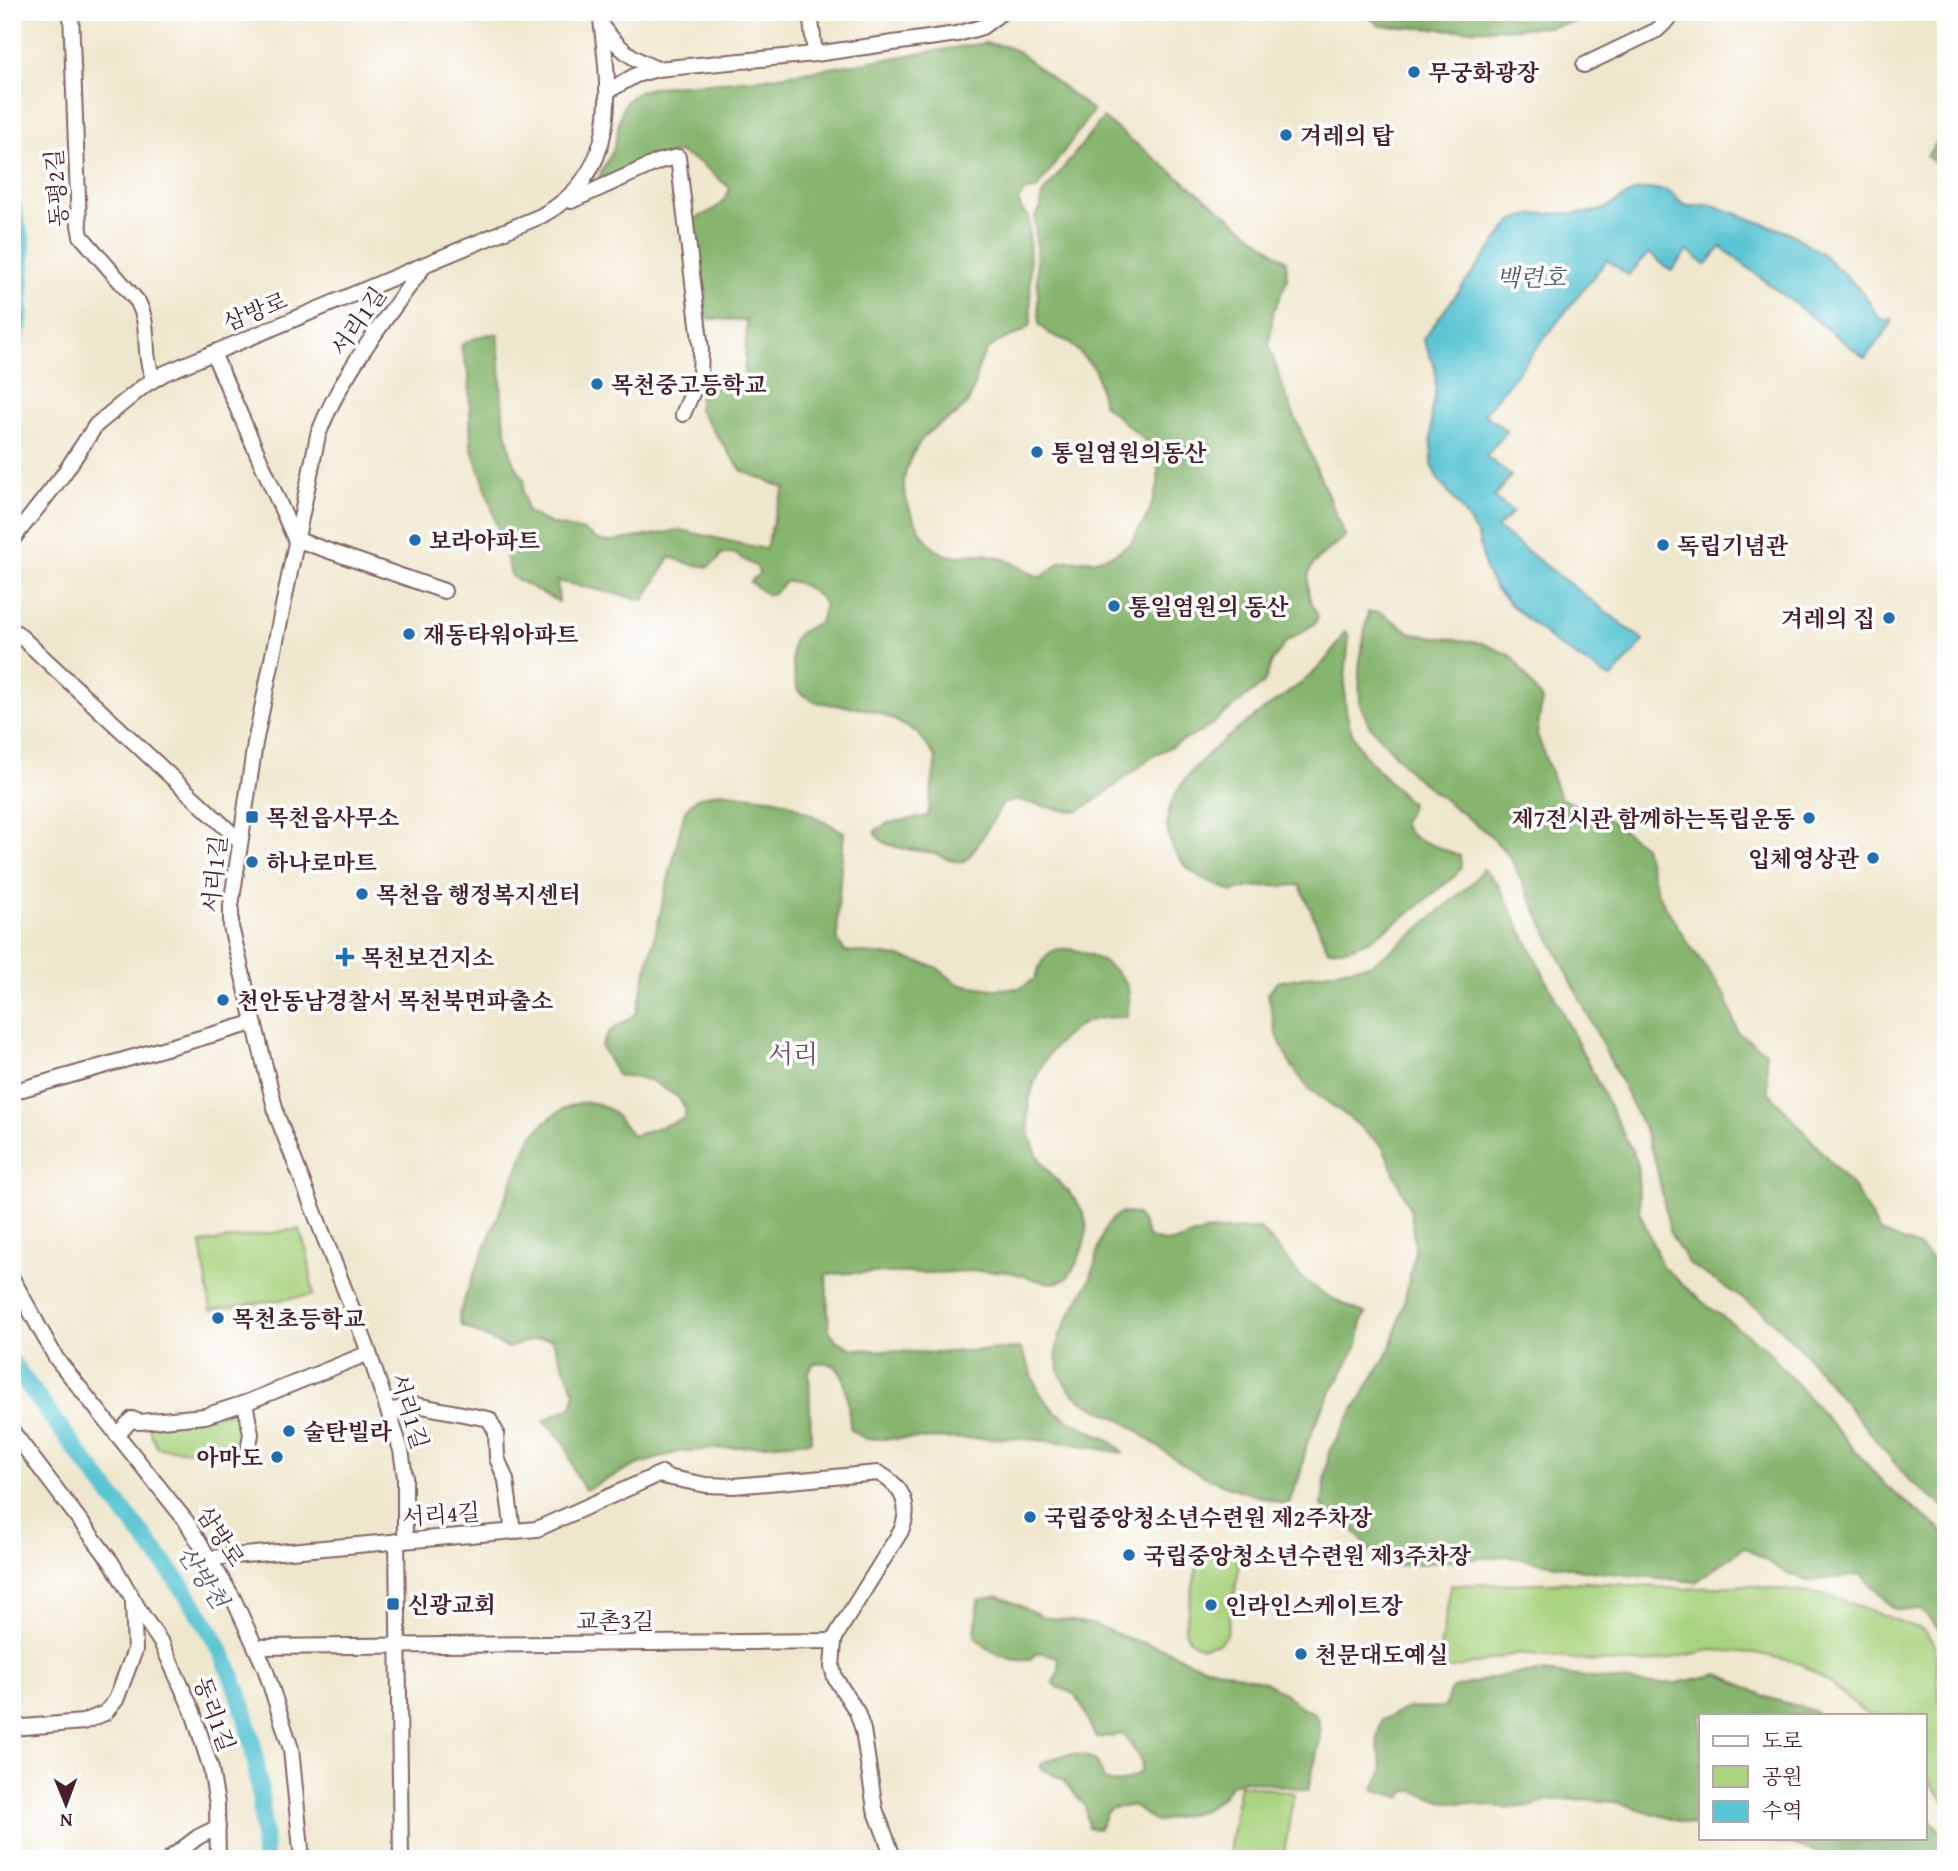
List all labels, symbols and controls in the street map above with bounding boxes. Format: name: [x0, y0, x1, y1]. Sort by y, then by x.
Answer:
place label: 무궁화광장: [1428, 56, 1540, 89]
marker: 무궁화광장: [1406, 64, 1422, 80]
place label: 겨레의 탑: [1300, 119, 1395, 152]
marker: 겨레의 탑: [1278, 127, 1294, 143]
street label: 동평2길: [37, 148, 75, 228]
water label: 백련호: [1496, 260, 1568, 295]
street label: 서리1길: [322, 280, 394, 362]
street label: 삼방로: [218, 283, 292, 339]
place label: 목천중고등학교: [611, 368, 767, 401]
marker: 목천중고등학교: [589, 376, 605, 392]
place label: 통일염원의동산: [1051, 436, 1207, 469]
marker: 통일염원의동산: [1029, 444, 1045, 460]
place label: 보라아파트: [429, 524, 540, 557]
place label: 독립기념관: [1677, 529, 1789, 562]
marker: 보라아파트: [407, 532, 423, 548]
marker: 독립기념관: [1655, 537, 1671, 553]
place label: 통일염원의 동산: [1128, 590, 1289, 623]
marker: 통일염원의 동산: [1106, 598, 1122, 614]
place label: 겨레의 집: [1781, 602, 1875, 635]
marker: 겨레의 집: [1881, 610, 1897, 626]
place label: 재동타워아파트: [423, 618, 579, 651]
marker: 재동타워아파트: [401, 626, 417, 642]
place label: 목천읍사무소: [266, 801, 399, 834]
place label: 제7전시관 함께하는독립운동: [1511, 802, 1795, 835]
marker: 목천읍사무소: [244, 809, 260, 825]
marker: 제7전시관 함께하는독립운동: [1801, 810, 1817, 826]
street label: 서리1길: [194, 834, 234, 914]
place label: 입체영상관: [1748, 842, 1860, 875]
place label: 하나로마트: [266, 846, 377, 879]
marker: 입체영상관: [1865, 850, 1881, 866]
marker: 하나로마트: [244, 854, 260, 870]
place label: 목천읍 행정복지센터: [376, 878, 581, 911]
marker: 목천읍 행정복지센터: [354, 886, 370, 902]
place label: 목천보건지소: [361, 941, 494, 974]
marker: 목천보건지소: [335, 947, 355, 967]
place label: 천안동남경찰서 목천북면파출소: [237, 984, 553, 1017]
marker: 천안동남경찰서 목천북면파출소: [215, 992, 231, 1008]
district label: 서리: [768, 1034, 818, 1073]
place label: 목천초등학교: [232, 1302, 366, 1335]
marker: 목천초등학교: [210, 1310, 226, 1326]
street label: 서리1길: [383, 1369, 437, 1453]
place label: 술탄빌라: [303, 1415, 393, 1448]
marker: 술탄빌라: [281, 1423, 297, 1439]
place label: 아마도: [196, 1441, 263, 1474]
marker: 아마도: [269, 1449, 285, 1465]
street label: 서리4길: [401, 1495, 481, 1533]
street label: 삼방로: [189, 1499, 253, 1573]
place label: 국립중앙청소년수련원 제2주차장: [1044, 1501, 1373, 1534]
marker: 국립중앙청소년수련원 제2주차장: [1022, 1509, 1038, 1525]
water label: 산방천: [169, 1538, 238, 1617]
place label: 국립중앙청소년수련원 제3주차장: [1143, 1539, 1472, 1572]
marker: 국립중앙청소년수련원 제3주차장: [1121, 1547, 1137, 1563]
place label: 신광교회: [407, 1588, 496, 1621]
place label: 인라인스케이트장: [1225, 1589, 1404, 1622]
marker: 신광교회: [385, 1596, 401, 1612]
marker: 인라인스케이트장: [1203, 1597, 1219, 1613]
street label: 교촌3길: [576, 1604, 654, 1637]
place label: 천문대도예실: [1315, 1638, 1448, 1671]
marker: 천문대도예실: [1293, 1646, 1309, 1662]
street label: 동리1길: [186, 1672, 244, 1756]
legend: [1699, 1714, 1926, 1840]
text: 도로: [1762, 1725, 1803, 1756]
text: 공원: [1762, 1761, 1803, 1792]
north arrow: [32, 1770, 102, 1840]
text: 수역: [1762, 1795, 1803, 1826]
text: N: [59, 1807, 73, 1835]

